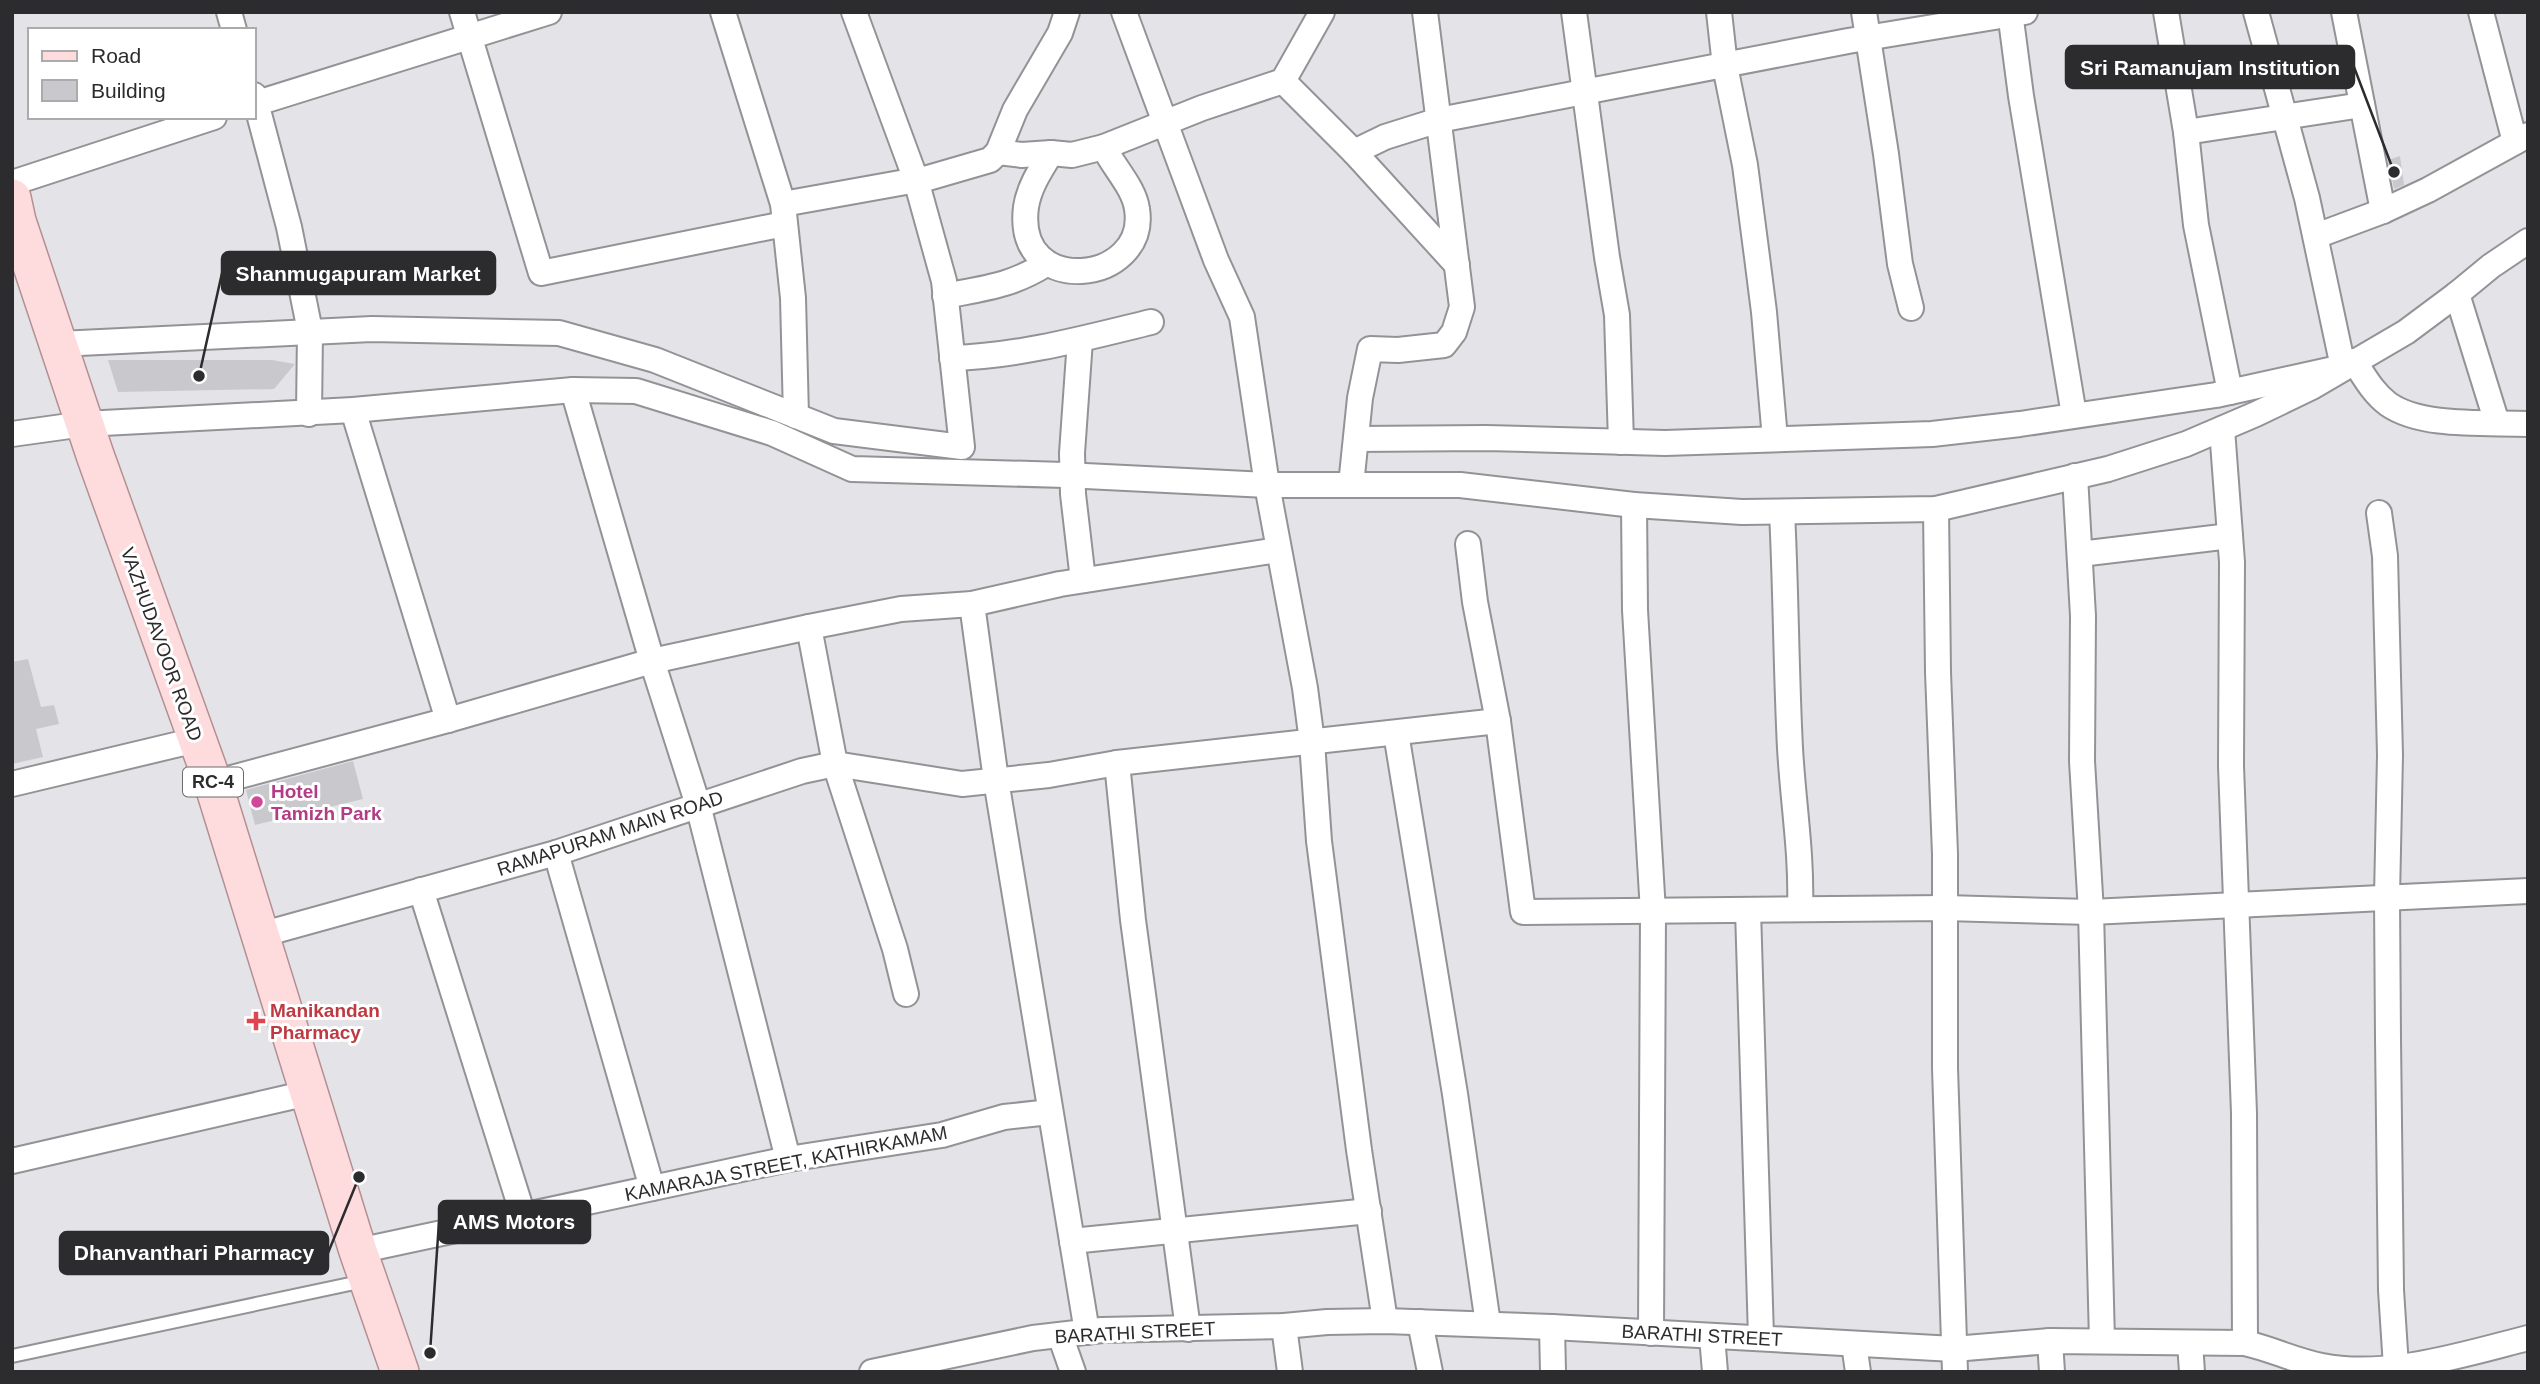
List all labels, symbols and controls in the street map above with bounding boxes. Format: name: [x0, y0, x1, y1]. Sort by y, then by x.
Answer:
legend: [28, 28, 256, 119]
text: Road: [91, 44, 141, 67]
callout: Sri Ramanujam Institution: [2066, 46, 2354, 88]
text: Sri Ramanujam Institution: [2080, 56, 2340, 79]
text: Building: [91, 79, 166, 102]
callout: Shanmugapuram Market: [222, 252, 495, 294]
text: Shanmugapuram Market: [235, 262, 481, 285]
street label: VAZHUDAVOOR ROAD: [117, 545, 206, 744]
road number: RC-4: [183, 768, 243, 796]
place label: Hotel Tamizh Park: [271, 781, 382, 824]
street label: RAMAPURAM MAIN ROAD: [494, 787, 726, 880]
marker: Hotel Tamizh Park: [249, 794, 265, 810]
place label: Manikandan Pharmacy: [270, 1000, 380, 1043]
marker: Manikandan Pharmacy: [248, 1013, 264, 1029]
street label: KAMARAJA STREET, KATHIRKAMAM: [623, 1122, 949, 1205]
callout: AMS Motors: [439, 1201, 590, 1243]
text: AMS Motors: [453, 1210, 575, 1233]
callout: Dhanvanthari Pharmacy: [60, 1232, 328, 1274]
text: Dhanvanthari Pharmacy: [74, 1241, 315, 1264]
street label: BARATHI STREET: [1054, 1318, 1216, 1347]
street label: BARATHI STREET: [1621, 1321, 1783, 1350]

